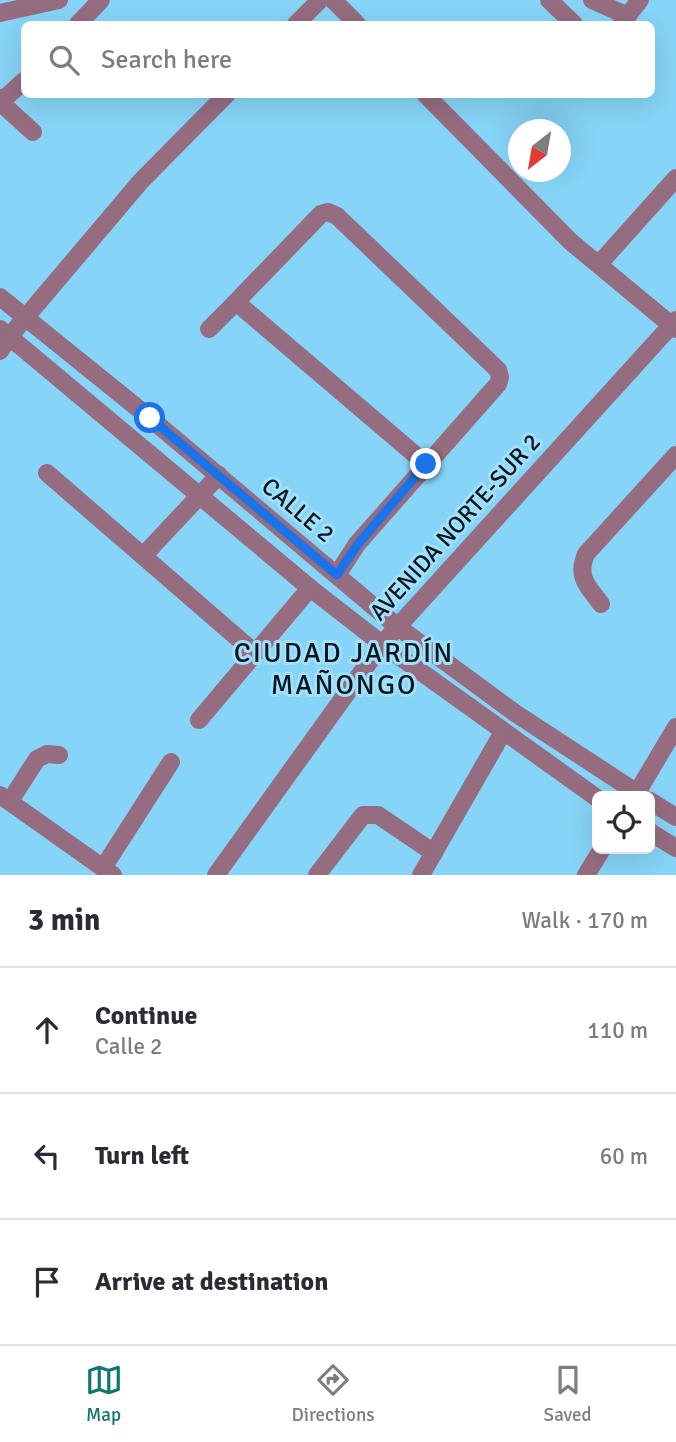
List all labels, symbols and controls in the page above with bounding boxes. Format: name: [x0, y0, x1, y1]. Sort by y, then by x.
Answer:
search box: [21, 21, 655, 98]
icon: search: [45, 41, 83, 79]
text: Search here: [101, 44, 232, 76]
north arrow: [508, 119, 571, 182]
route start: [134, 402, 165, 433]
street label: AVENIDA NORTE-SUR 2: [363, 427, 547, 627]
route end: [410, 448, 441, 479]
street label: CALLE 2: [256, 471, 340, 549]
district label: CIUDAD JARDÍN MAÑONGO: [234, 636, 454, 702]
map controls: [592, 791, 655, 854]
button: locate: [592, 791, 655, 854]
text: 3 min: [28, 902, 100, 939]
text: Walk · 170 m: [522, 906, 648, 935]
text: Continue: [95, 1000, 197, 1032]
icon: ahead: [28, 1011, 66, 1049]
text: 110 m: [587, 1016, 648, 1045]
text: Calle 2: [95, 1032, 162, 1061]
icon: left: [28, 1137, 66, 1175]
text: Turn left: [95, 1140, 189, 1172]
text: 60 m: [600, 1142, 648, 1171]
icon: arrive: [28, 1263, 66, 1301]
text: Arrive at destination: [95, 1266, 328, 1298]
tab: Map: [85, 1361, 123, 1427]
tab: Directions: [292, 1361, 375, 1427]
tab: Saved: [544, 1361, 591, 1427]

